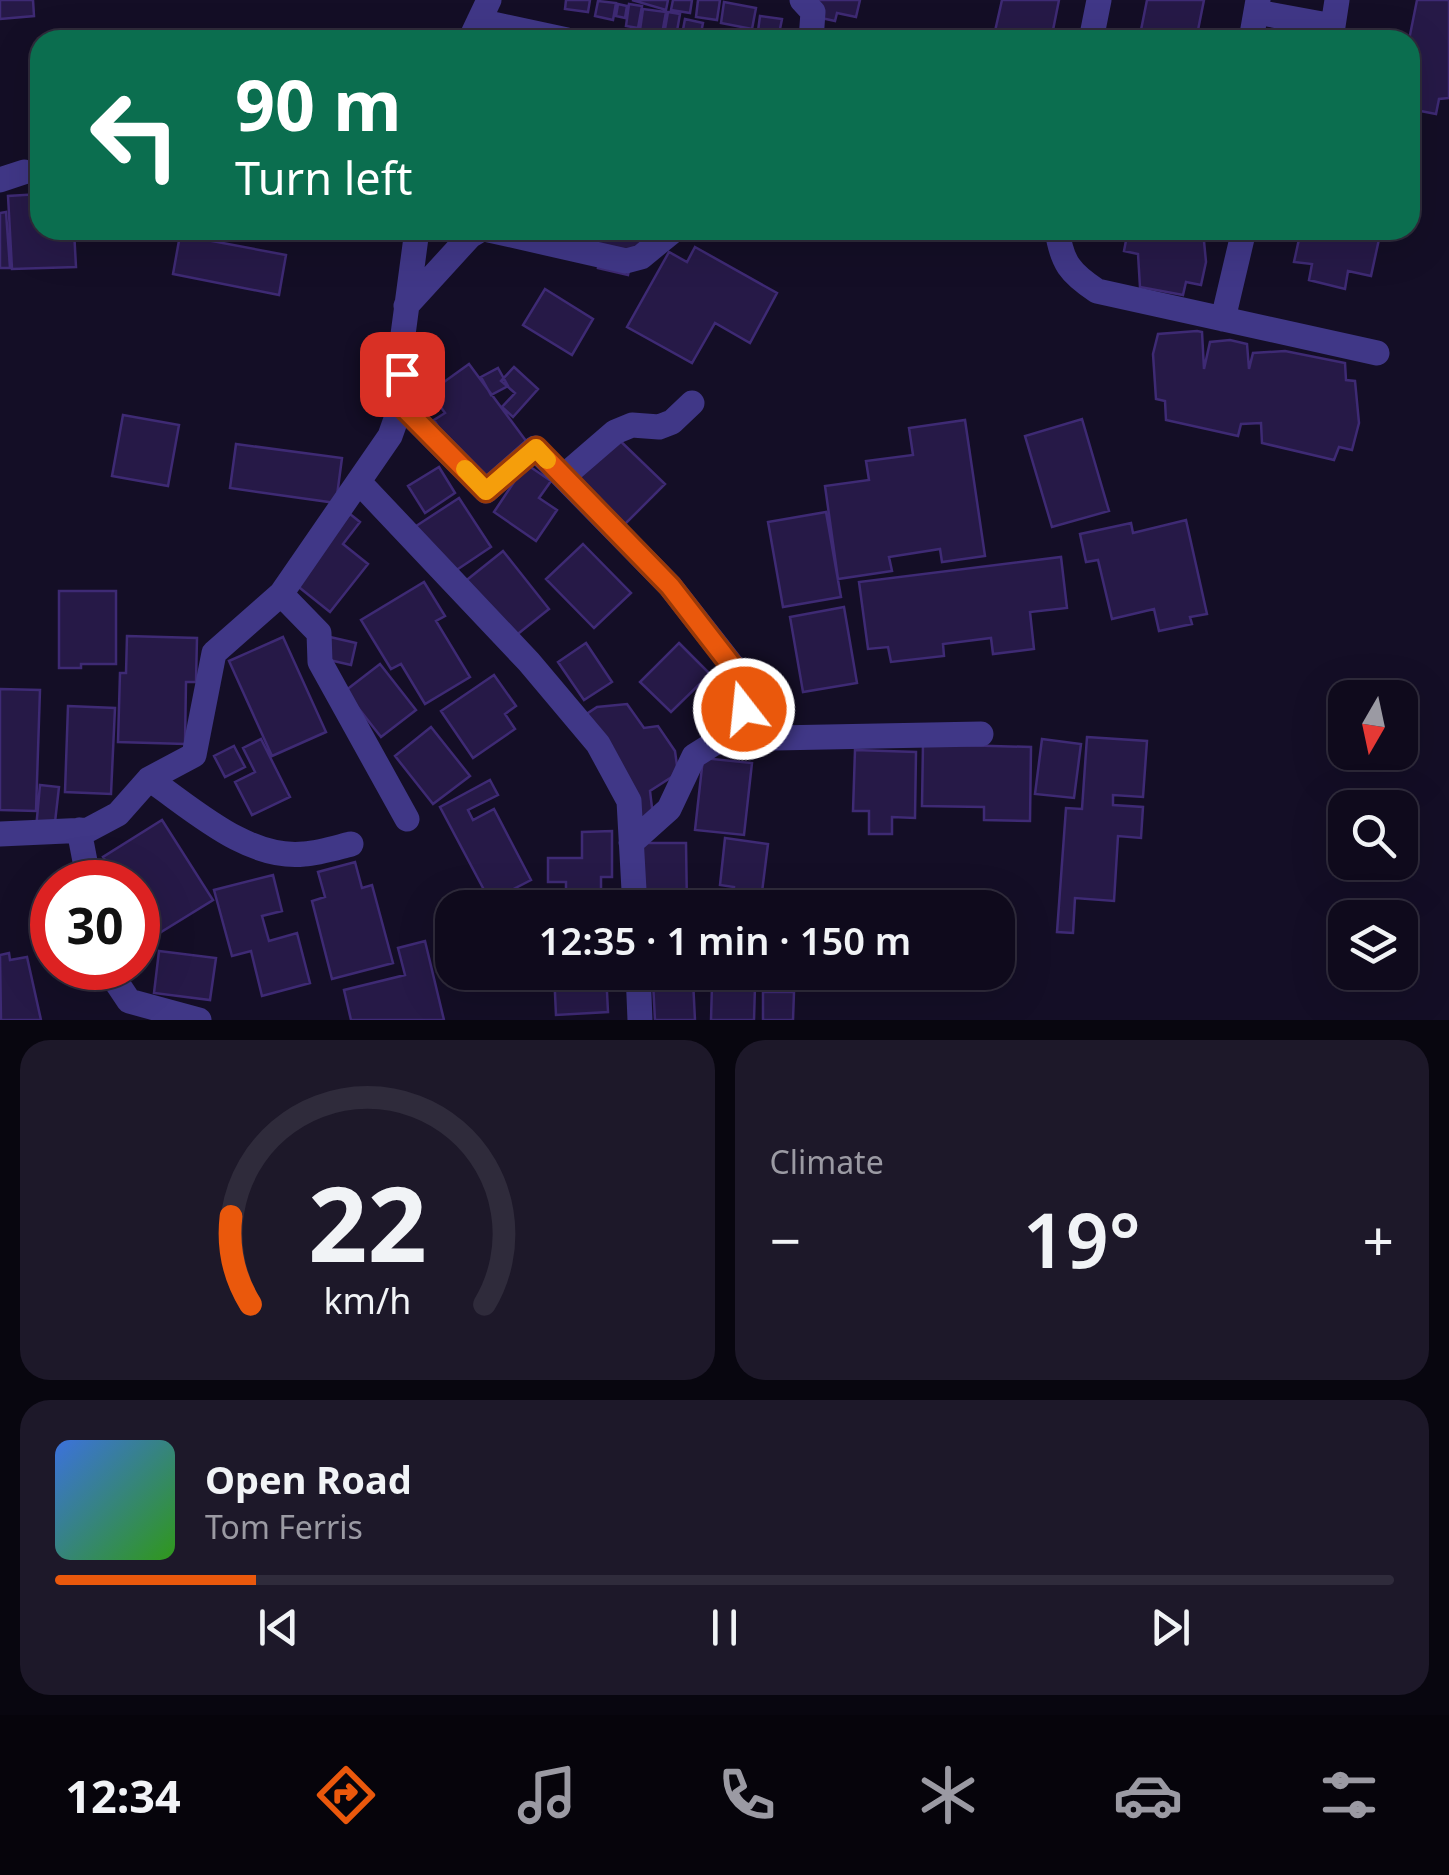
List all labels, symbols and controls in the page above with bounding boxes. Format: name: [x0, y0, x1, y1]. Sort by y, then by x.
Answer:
text: 90 m: [235, 56, 402, 152]
icon: left: [70, 70, 200, 200]
text: Turn left: [235, 147, 412, 208]
pin: [360, 332, 445, 417]
icon: arrive: [375, 347, 430, 402]
position arrow: [692, 657, 796, 761]
north arrow: [1328, 680, 1418, 770]
map controls: [1328, 680, 1418, 990]
button: search: [1328, 790, 1418, 880]
speed limit sign: 30: [30, 860, 160, 990]
button: layers: [1328, 900, 1418, 990]
text: 12:35 · 1 min · 150 m: [539, 914, 911, 966]
text: Climate: [770, 1140, 884, 1183]
text: 22: [308, 1151, 427, 1292]
text: 19°: [1023, 1188, 1141, 1290]
text: −: [770, 1202, 801, 1277]
text: +: [1363, 1202, 1394, 1277]
text: km/h: [323, 1276, 411, 1324]
text: Open Road: [205, 1453, 412, 1505]
text: Tom Ferris: [205, 1505, 363, 1548]
icon: previous: [251, 1600, 306, 1655]
icon: pause: [697, 1600, 752, 1655]
icon: next: [1143, 1600, 1198, 1655]
icon: directions: [311, 1760, 381, 1830]
icon: music: [512, 1760, 582, 1830]
icon: phone: [712, 1760, 782, 1830]
icon: climate: [913, 1760, 983, 1830]
icon: car: [1113, 1760, 1183, 1830]
icon: filters: [1314, 1760, 1384, 1830]
text: 12:34: [65, 1765, 181, 1826]

